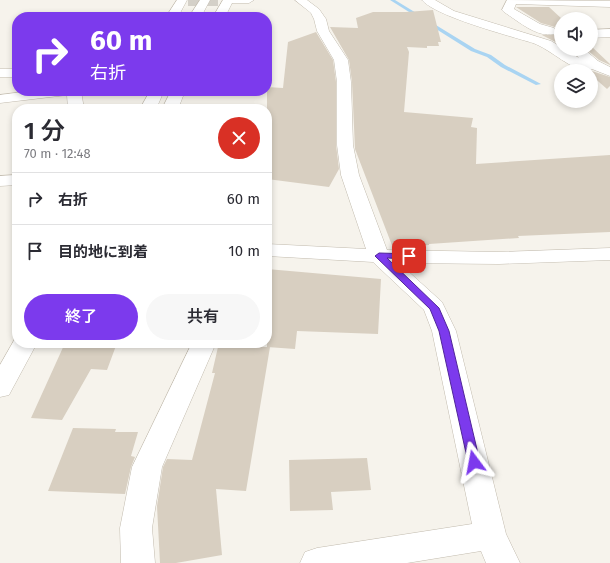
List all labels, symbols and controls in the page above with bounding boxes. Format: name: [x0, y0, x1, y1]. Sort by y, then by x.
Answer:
map controls: [554, 12, 598, 108]
button: sound: [554, 12, 598, 56]
text: 60 m: [90, 24, 152, 57]
icon: right: [24, 28, 76, 80]
text: 右折: [90, 62, 126, 84]
button: layers: [554, 64, 598, 108]
text: 1 分: [24, 117, 65, 145]
button: close: [218, 117, 260, 159]
text: 70 m · 12:48: [24, 146, 91, 161]
icon: right: [24, 188, 46, 210]
text: 60 m: [227, 190, 260, 208]
text: 右折: [58, 191, 88, 209]
pin: [392, 239, 426, 273]
icon: arrive: [24, 240, 46, 262]
text: 10 m: [228, 242, 260, 260]
text: 目的地に到着: [58, 243, 148, 261]
icon: arrive: [398, 245, 420, 267]
button: 終了: [24, 294, 138, 340]
button: 共有: [146, 294, 260, 340]
position arrow: [453, 441, 495, 483]

